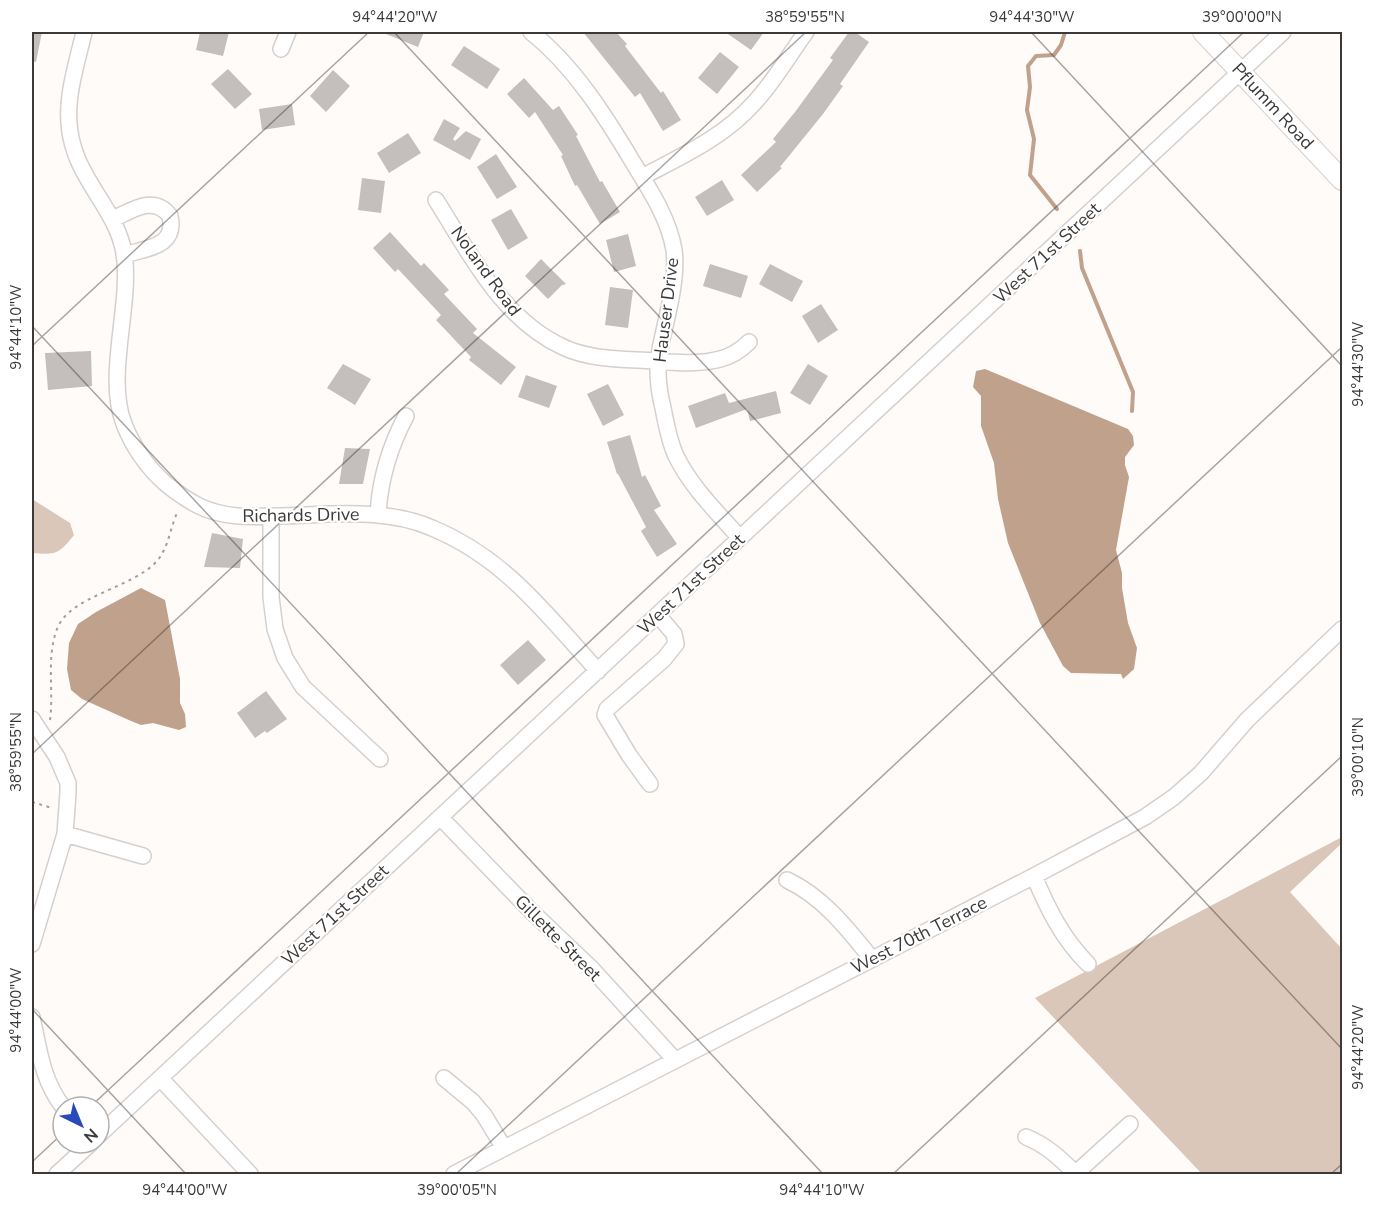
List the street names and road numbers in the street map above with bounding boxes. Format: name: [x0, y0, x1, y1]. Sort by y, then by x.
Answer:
street label: Pflumm Road: [1227, 58, 1319, 154]
street label: West 71st Street: [988, 197, 1106, 309]
street label: Noland Road: [445, 221, 527, 321]
street label: Hauser Drive: [648, 256, 684, 364]
street label: Richards Drive: [242, 502, 360, 528]
street label: West 71st Street: [632, 528, 750, 640]
street label: West 71st Street: [276, 859, 394, 971]
street label: Gillette Street: [510, 890, 607, 987]
street label: West 70th Terrace: [847, 890, 991, 980]

